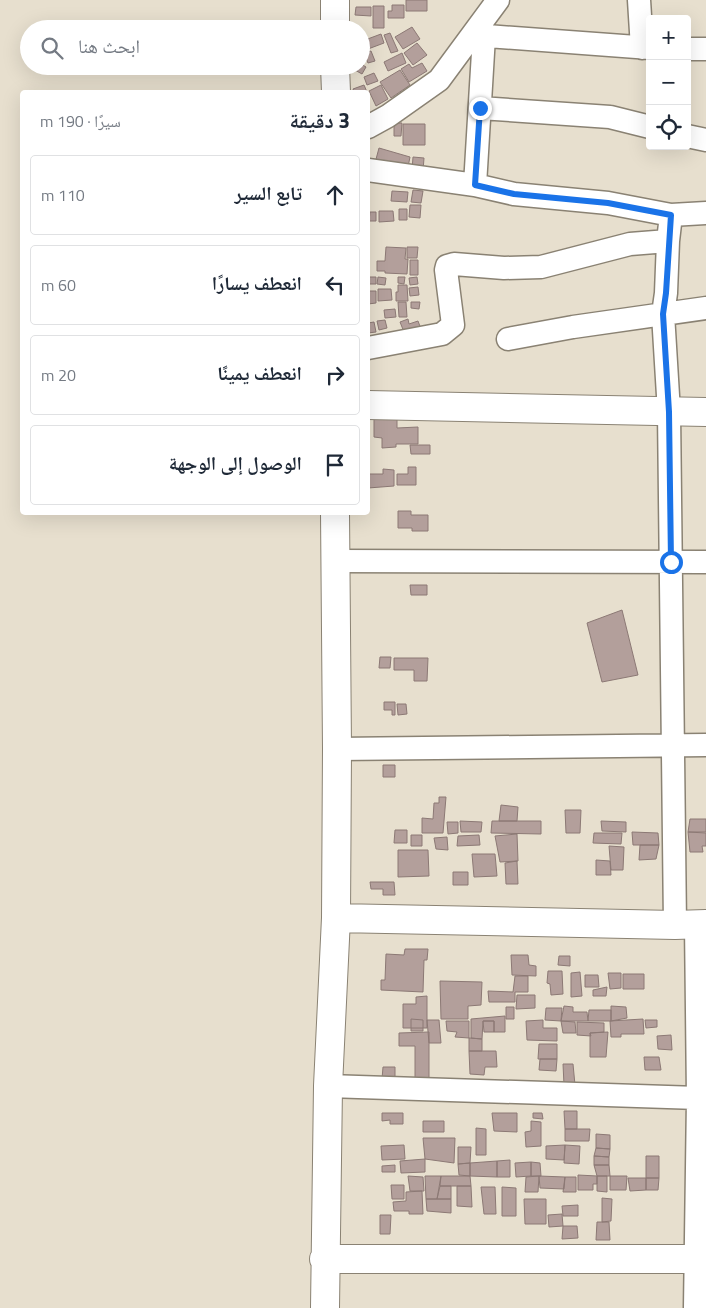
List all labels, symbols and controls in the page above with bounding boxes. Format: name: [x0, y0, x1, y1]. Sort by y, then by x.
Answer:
map controls: [646, 15, 691, 150]
button: +: [646, 15, 691, 60]
search box: [20, 20, 370, 75]
text: ابحث هنا: [78, 31, 140, 60]
icon: search: [38, 34, 66, 62]
button: −: [646, 60, 691, 105]
route end: [469, 97, 492, 120]
text: 3 دقيقة: [290, 104, 350, 136]
button: locate: [646, 105, 691, 150]
text: سيرًا · 190 m: [40, 109, 121, 133]
text: تابع السير: [234, 178, 302, 207]
icon: ahead: [321, 181, 349, 209]
text: 110 m: [41, 183, 85, 207]
text: انعطف يسارًا: [212, 268, 302, 297]
icon: left: [321, 271, 349, 299]
text: 60 m: [41, 273, 76, 297]
text: انعطف يمينًا: [217, 358, 302, 387]
icon: right: [321, 361, 349, 389]
text: 20 m: [41, 363, 76, 387]
text: الوصول إلى الوجهة: [169, 448, 302, 477]
icon: arrive: [321, 451, 349, 479]
route start: [660, 551, 683, 574]

